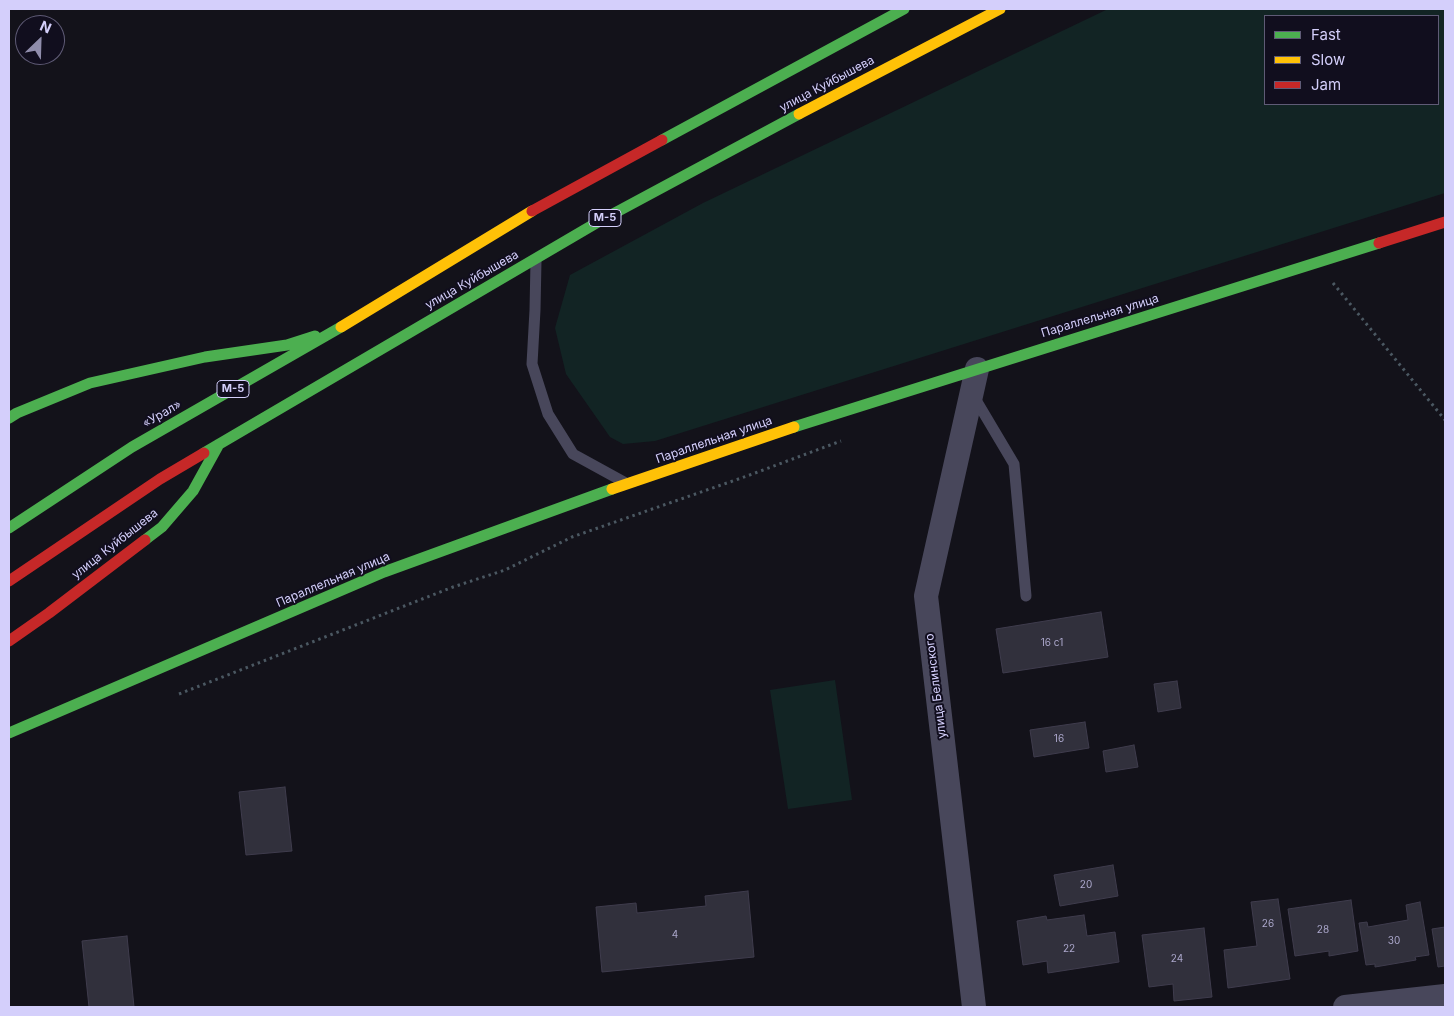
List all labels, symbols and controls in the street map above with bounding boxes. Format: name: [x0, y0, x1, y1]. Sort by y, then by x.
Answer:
north arrow: [15, 15, 65, 65]
legend: [1264, 15, 1439, 105]
text: N: [38, 17, 54, 37]
text: Fast: [1311, 25, 1341, 44]
text: Slow: [1311, 50, 1345, 69]
street label: улица Куйбышева: [777, 53, 877, 115]
text: Jam: [1311, 75, 1341, 94]
road number: М-5: [589, 210, 621, 227]
street label: улица Куйбышева: [423, 247, 521, 313]
street label: Параллельная улица: [1039, 291, 1161, 341]
road number: М-5: [217, 380, 249, 398]
street label: «Урал»: [140, 397, 184, 431]
street label: Параллельная улица: [654, 413, 774, 467]
street label: улица Куйбышева: [69, 506, 161, 582]
street label: Параллельная улица: [274, 549, 392, 611]
street label: улица Белинского: [922, 633, 950, 739]
house number: 16 с1: [1041, 637, 1063, 649]
house number: 16: [1054, 733, 1064, 745]
house number: 20: [1080, 879, 1092, 891]
house number: 26: [1262, 918, 1274, 930]
house number: 28: [1317, 924, 1329, 936]
house number: 4: [672, 929, 678, 941]
house number: 30: [1388, 935, 1400, 947]
house number: 22: [1063, 943, 1075, 955]
house number: 24: [1171, 953, 1183, 965]

